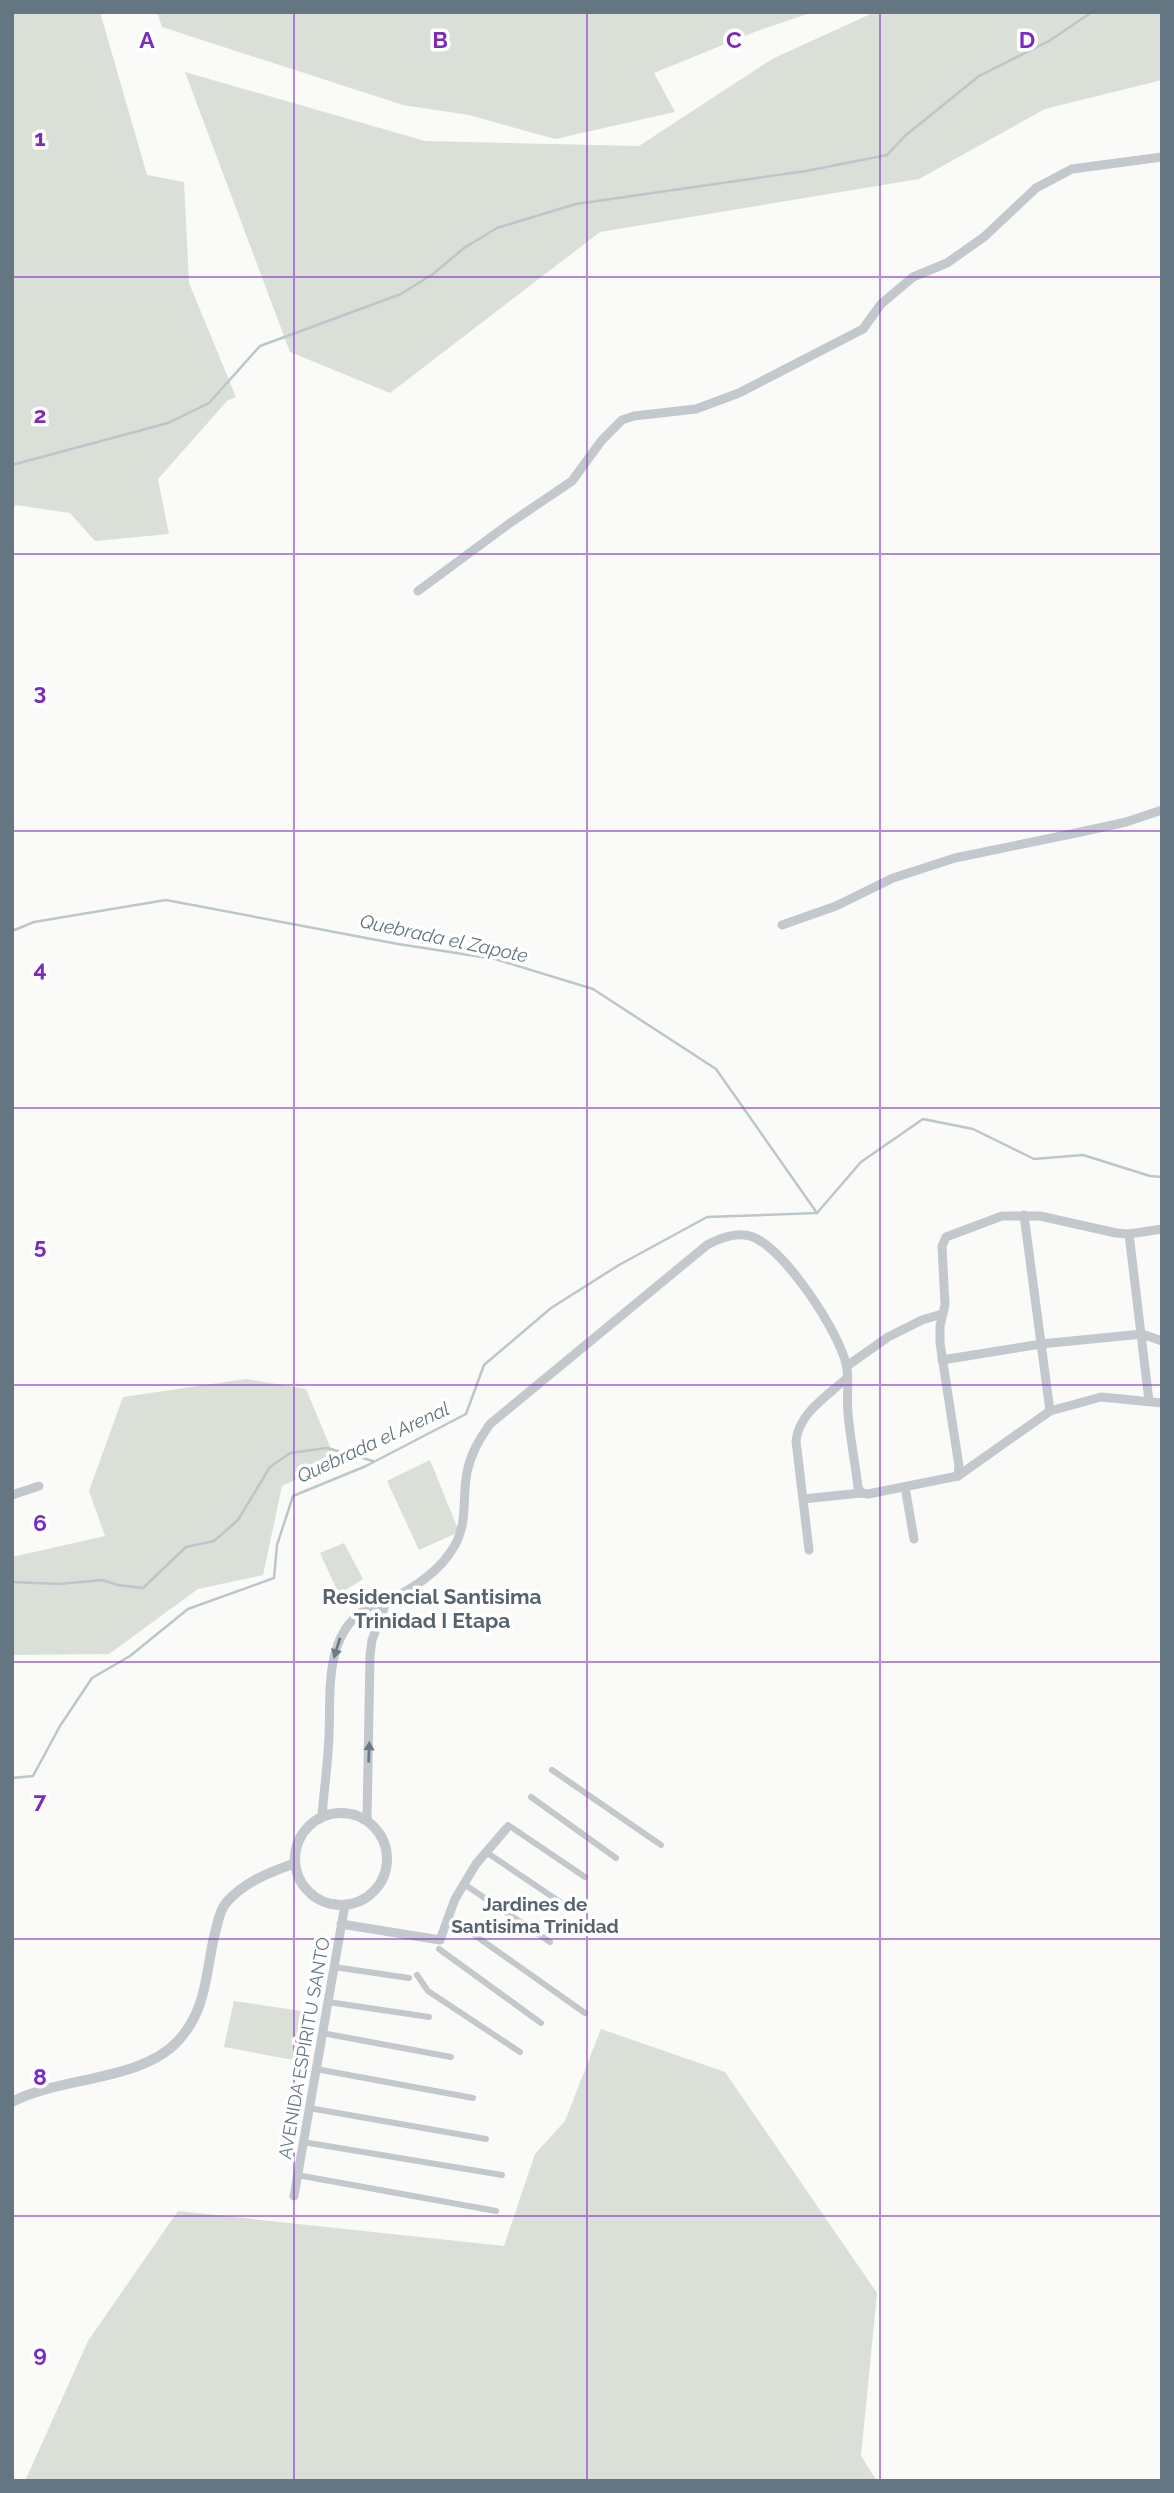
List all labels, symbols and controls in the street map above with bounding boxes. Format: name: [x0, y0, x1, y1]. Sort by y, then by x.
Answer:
text: A: [139, 26, 155, 53]
text: B: [432, 26, 448, 53]
text: C: [726, 26, 742, 53]
text: D: [1019, 26, 1035, 53]
text: 1: [34, 124, 46, 151]
text: 2: [34, 401, 46, 428]
text: 3: [34, 678, 46, 705]
water label: Quebrada el Zapote: [358, 909, 530, 967]
text: 4: [33, 955, 47, 982]
text: 5: [34, 1232, 47, 1259]
water label: Quebrada el Arenal: [293, 1397, 453, 1487]
text: 6: [33, 1509, 47, 1536]
district label: Residencial Santisima Trinidad I Etapa: [322, 1584, 542, 1633]
one-way arrow: [331, 1638, 341, 1659]
one-way arrow: [363, 1741, 374, 1763]
text: 7: [34, 1786, 47, 1813]
district label: Jardines de Santisima Trinidad: [451, 1893, 619, 1937]
street label: AVENIDA ESPÍRITU SANTO: [273, 1935, 334, 2161]
text: 8: [33, 2063, 47, 2090]
text: 9: [33, 2340, 47, 2367]

